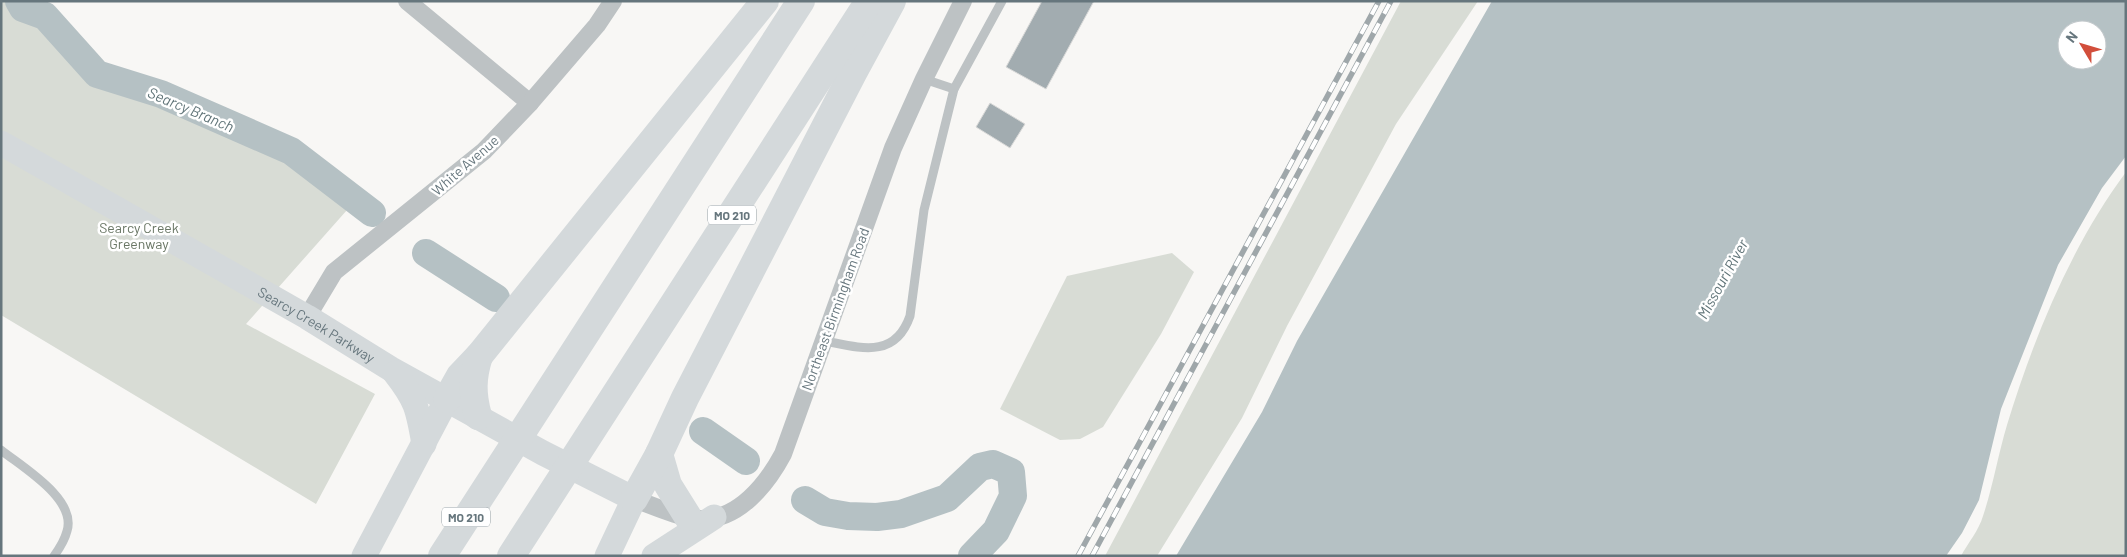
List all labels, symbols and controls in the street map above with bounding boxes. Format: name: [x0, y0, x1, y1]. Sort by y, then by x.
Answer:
north arrow: [2057, 20, 2107, 70]
text: N: [2062, 28, 2081, 46]
water label: Searcy Branch: [145, 83, 237, 135]
street label: White Avenue: [428, 131, 502, 199]
road number: MO 210: [708, 206, 756, 224]
park label: Searcy Creek Greenway: [99, 219, 179, 252]
street label: Northeast Birmingham Road: [798, 225, 872, 393]
water label: Missouri River: [1693, 236, 1752, 322]
street label: Searcy Creek Parkway: [255, 283, 379, 366]
road number: MO 210: [442, 508, 490, 526]

